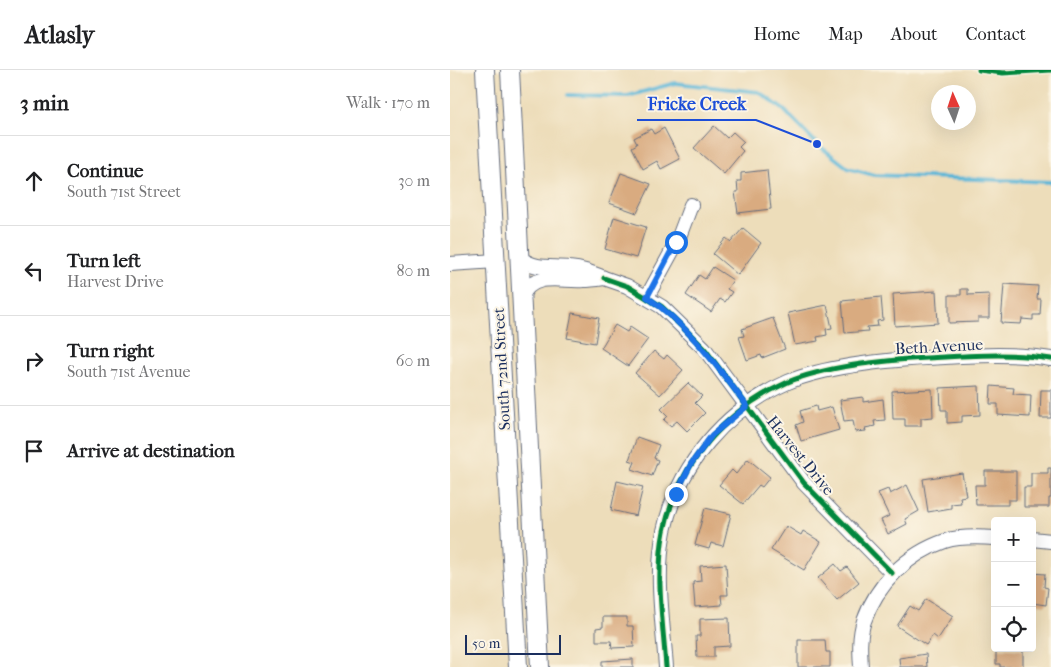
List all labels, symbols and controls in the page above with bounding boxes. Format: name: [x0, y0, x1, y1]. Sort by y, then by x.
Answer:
text: Atlasly: [25, 21, 94, 49]
text: Home: [753, 24, 800, 45]
text: Map: [828, 24, 863, 45]
text: About: [891, 24, 937, 45]
text: Contact: [965, 24, 1026, 45]
north arrow: [931, 85, 976, 130]
callout: Fricke Creek: [637, 87, 756, 120]
text: 3 min: [20, 91, 69, 115]
text: Walk · 170 m: [346, 93, 430, 112]
text: Fricke Creek: [647, 94, 747, 115]
text: Continue: [67, 160, 143, 182]
icon: ahead: [20, 167, 48, 195]
text: 30 m: [398, 171, 430, 190]
text: South 71st Street: [67, 182, 181, 201]
route start: [665, 231, 688, 254]
text: Turn left: [67, 250, 141, 272]
icon: left: [20, 257, 48, 285]
text: 80 m: [396, 261, 430, 280]
text: Harvest Drive: [67, 272, 164, 291]
street label: South 72nd Street: [489, 307, 514, 431]
street label: Beth Avenue: [895, 335, 984, 358]
text: Turn right: [67, 340, 154, 362]
icon: right: [20, 347, 48, 375]
text: 60 m: [396, 351, 430, 370]
text: South 71st Avenue: [67, 362, 190, 381]
street label: Harvest Drive: [763, 412, 838, 499]
icon: arrive: [20, 437, 48, 465]
text: Arrive at destination: [67, 440, 235, 462]
route end: [665, 483, 688, 506]
map controls: [991, 517, 1036, 652]
button: +: [991, 517, 1036, 562]
button: −: [991, 562, 1036, 607]
button: locate: [991, 607, 1036, 652]
scale bar: [465, 632, 561, 655]
text: 50 m: [472, 635, 500, 652]

